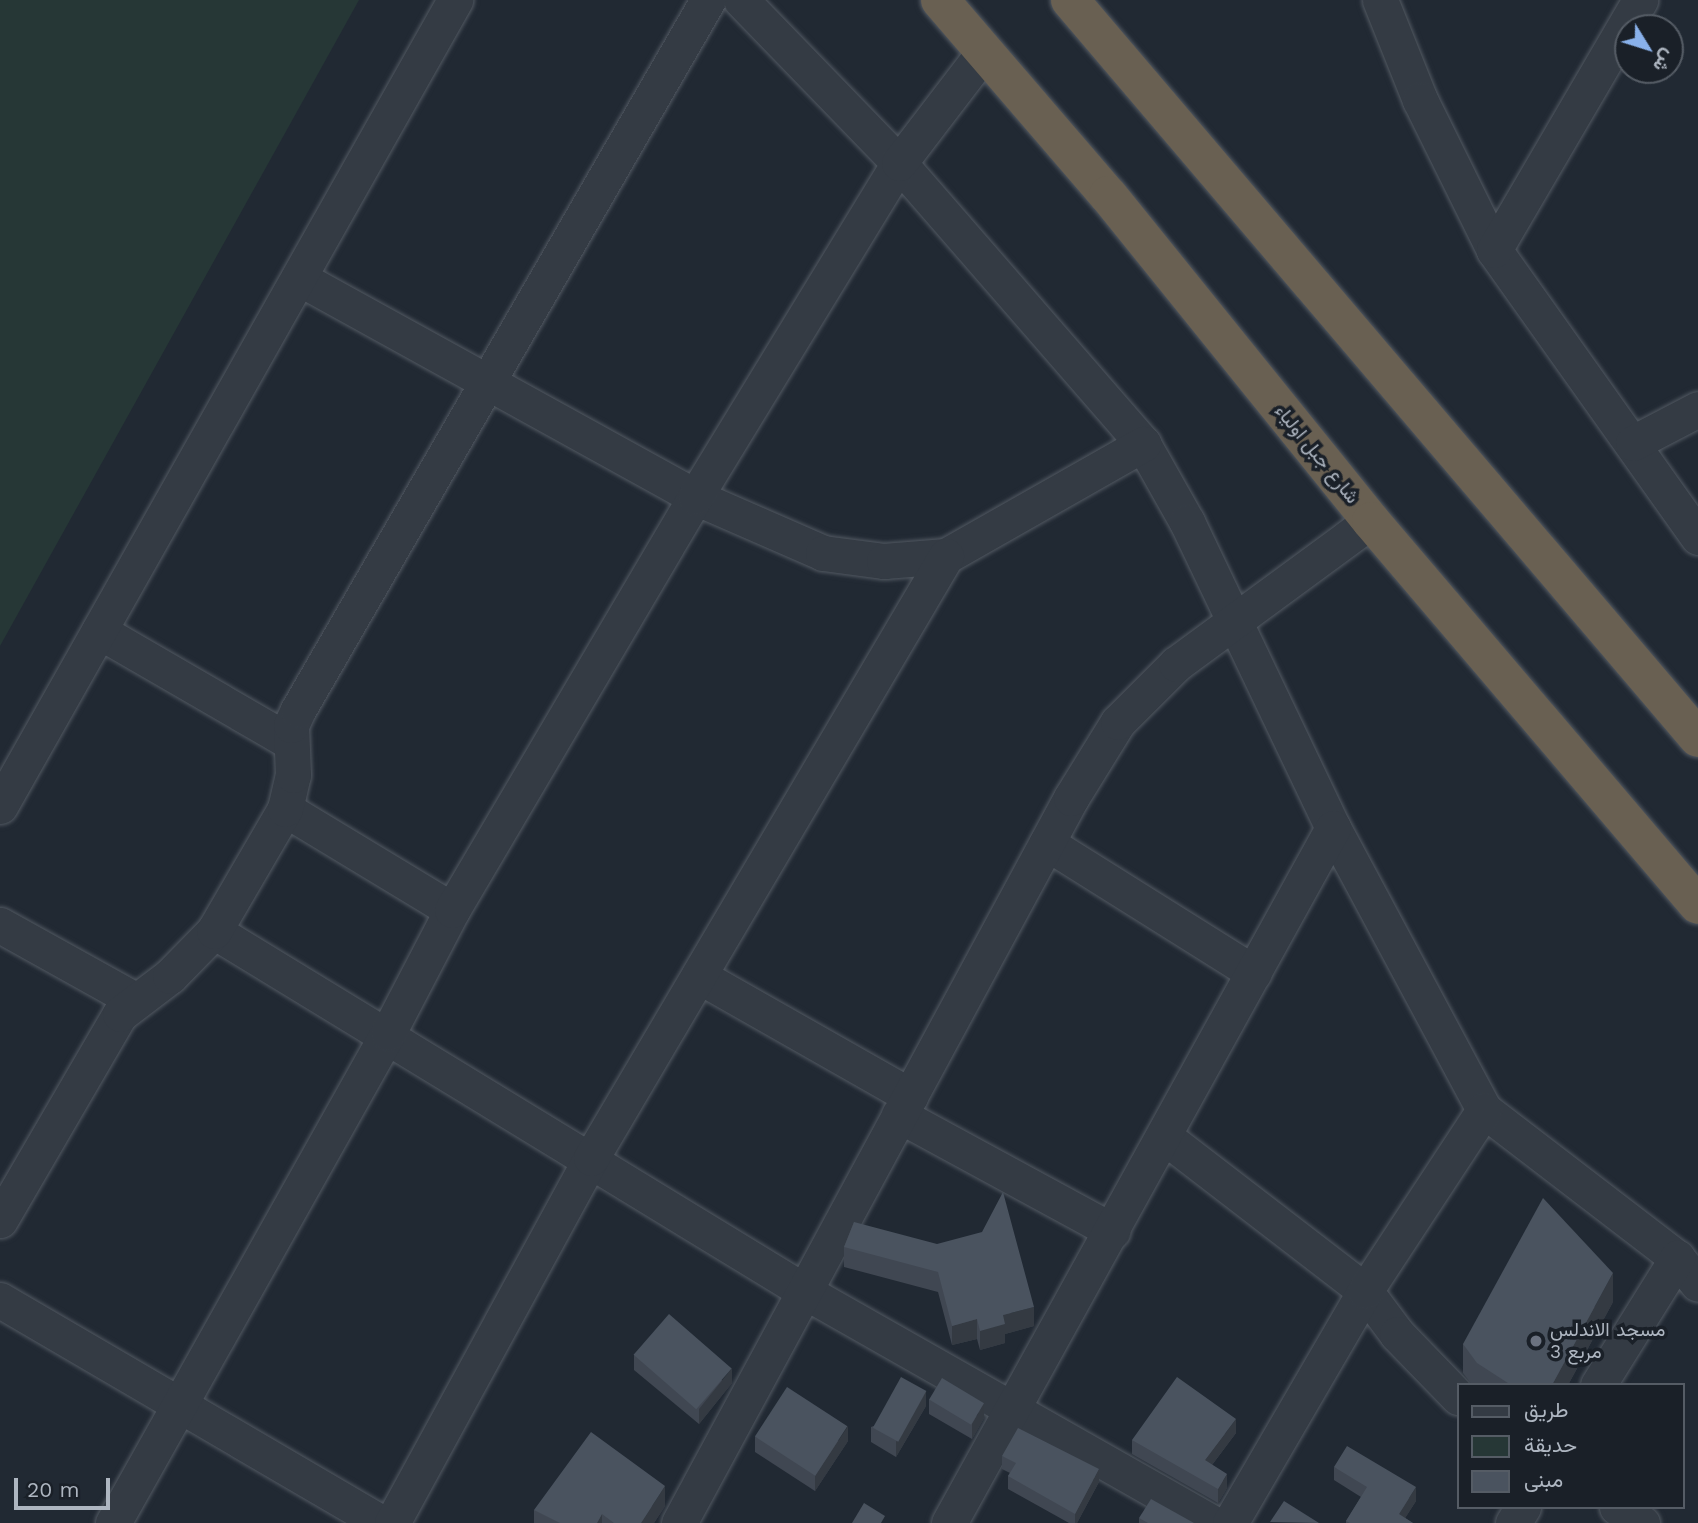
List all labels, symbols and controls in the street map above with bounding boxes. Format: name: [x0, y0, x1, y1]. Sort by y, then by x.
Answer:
north arrow: [1614, 14, 1684, 84]
text: ش: [1648, 45, 1680, 77]
street label: شارع جبل اولياء: [1270, 400, 1364, 508]
place label: مسجد الاندلس مربع 3: [1550, 1319, 1665, 1363]
marker: مسجد الاندلس مربع 3: [1528, 1333, 1544, 1349]
legend: [1456, 1383, 1684, 1509]
text: طريق: [1524, 1397, 1569, 1422]
text: حديقة: [1524, 1432, 1577, 1457]
scale bar: [18, 1464, 114, 1508]
text: مبنى: [1524, 1467, 1563, 1492]
text: 20 m: [27, 1477, 79, 1502]

